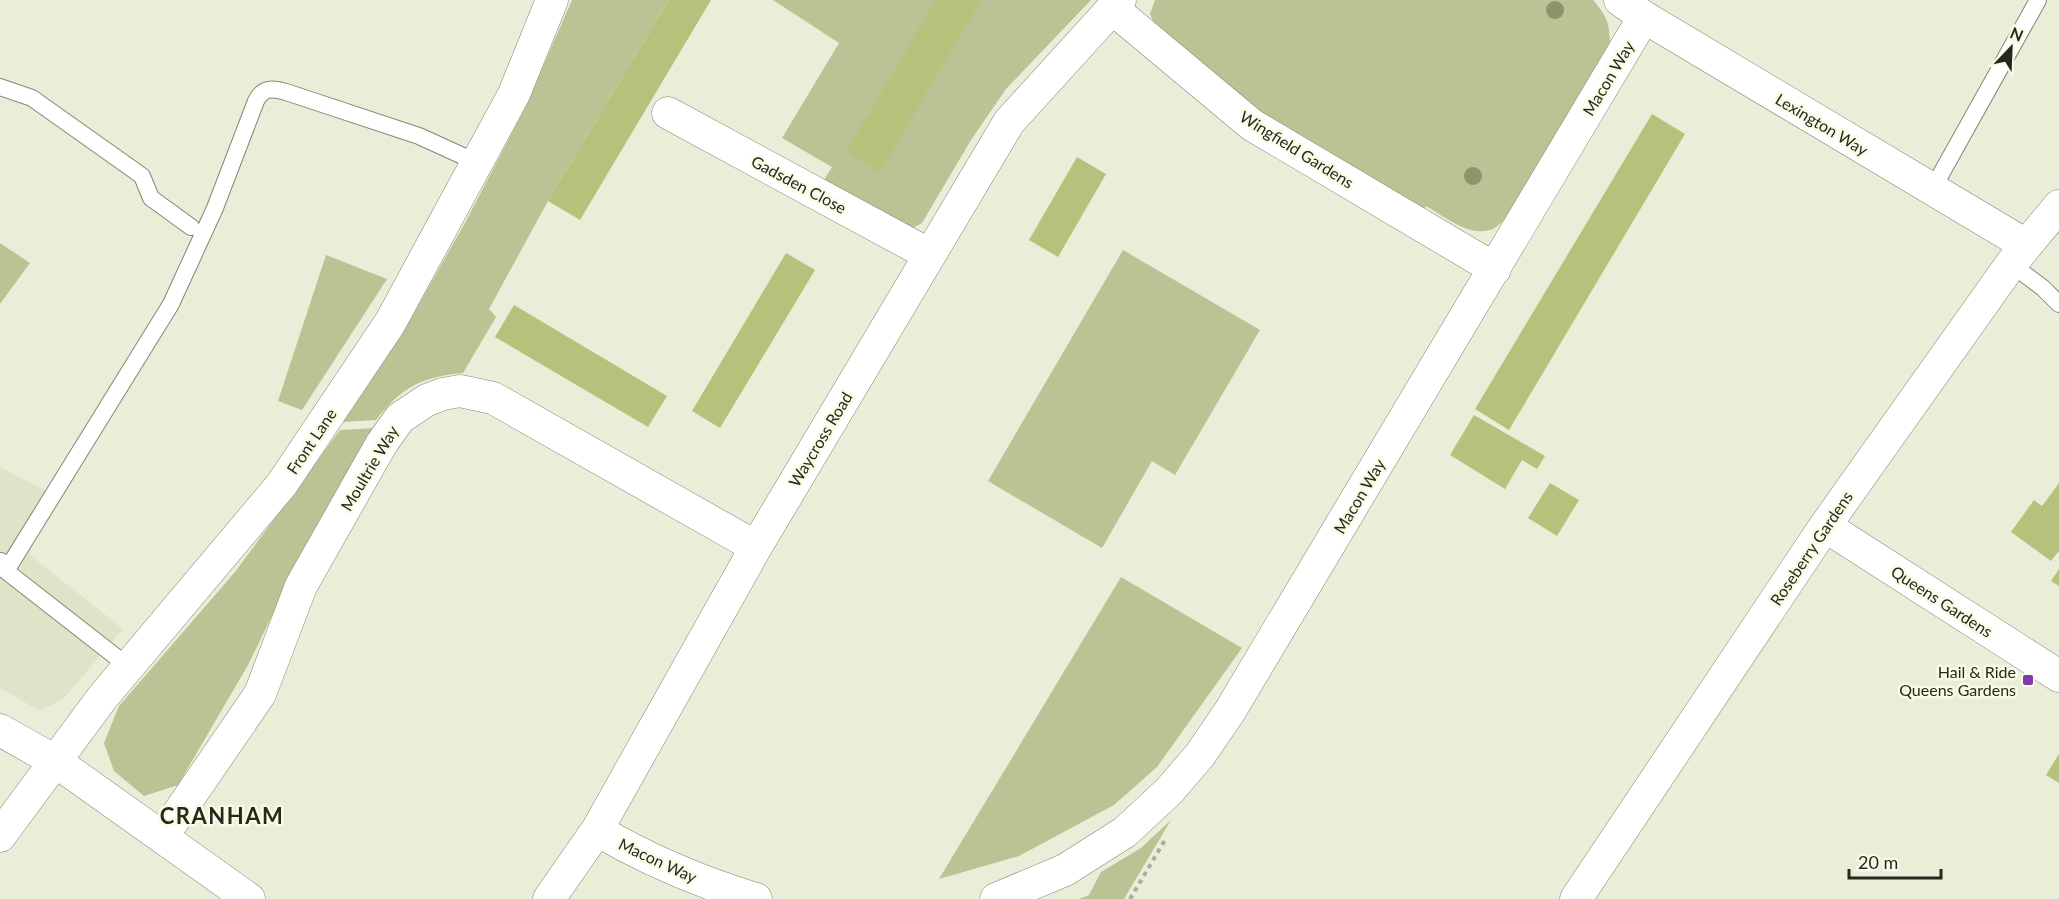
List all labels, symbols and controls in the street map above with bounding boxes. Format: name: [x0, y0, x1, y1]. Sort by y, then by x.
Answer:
north arrow: [1981, 18, 2041, 78]
text: N: [2008, 23, 2026, 45]
street label: Macon Way: [1578, 37, 1638, 119]
street label: Lexington Way: [1772, 89, 1872, 159]
street label: Wingfield Gardens: [1237, 106, 1357, 192]
street label: Gadsden Close: [748, 151, 850, 217]
street label: Waycross Road: [784, 388, 856, 490]
street label: Front Lane: [282, 405, 340, 477]
street label: Moultrie Way: [336, 421, 402, 514]
street label: Macon Way: [1329, 455, 1389, 537]
street label: Roseberry Gardens: [1766, 487, 1856, 609]
street label: Queens Gardens: [1888, 561, 1996, 641]
place label: Hail & Ride Queens Gardens: [1899, 662, 2016, 699]
marker: Hail & Ride Queens Gardens: [2021, 673, 2035, 687]
district label: CRANHAM: [160, 802, 284, 829]
street label: Macon Way: [616, 834, 701, 887]
scale bar: [1849, 842, 1940, 880]
text: 20 m: [1858, 851, 1898, 873]

